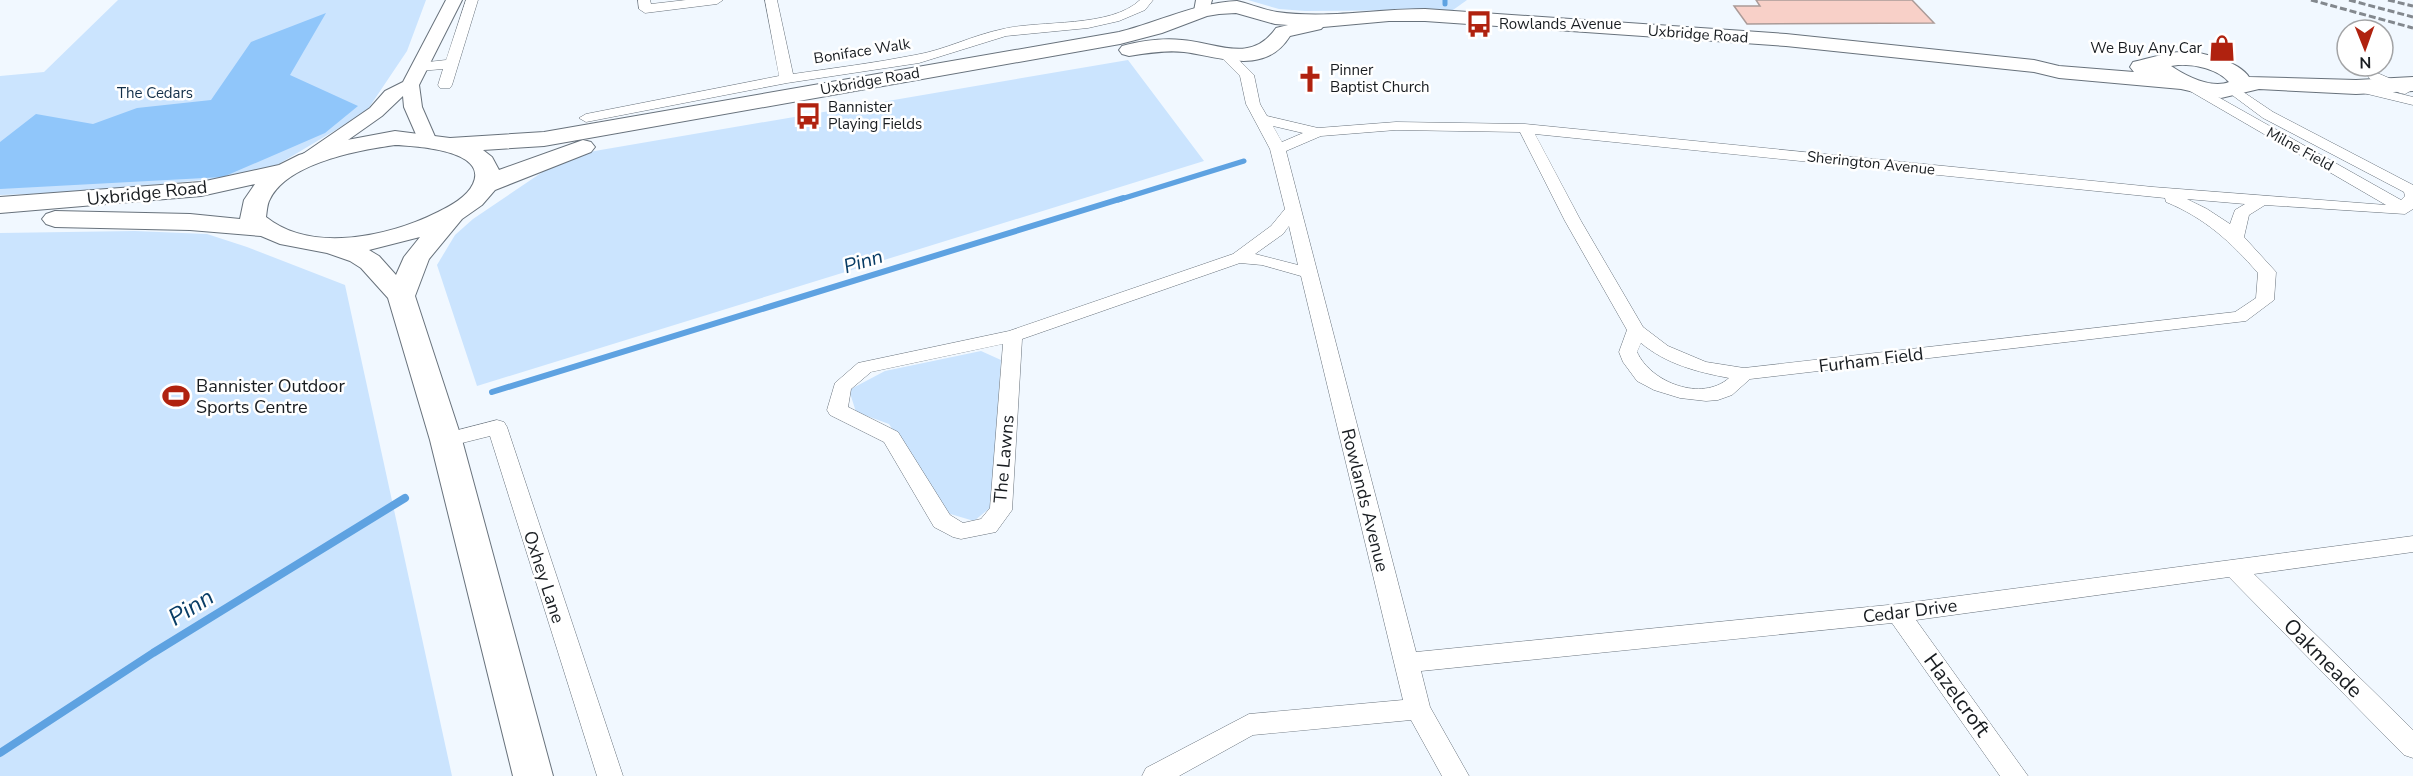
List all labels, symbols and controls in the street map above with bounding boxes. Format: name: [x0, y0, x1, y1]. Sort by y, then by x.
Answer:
bus stop icon: Rowlands Avenue: [1464, 9, 1494, 39]
place label: Rowlands Avenue: [1499, 14, 1622, 34]
north arrow: [2335, 18, 2395, 78]
street label: Uxbridge Road: [1647, 21, 1749, 47]
street label: Boniface Walk: [812, 33, 912, 69]
shop icon: We Buy Any Car: [2207, 33, 2237, 63]
place label: We Buy Any Car: [2090, 38, 2203, 58]
text: N: [2359, 51, 2371, 73]
place label: Pinner Baptist Church: [1330, 60, 1430, 97]
street label: Uxbridge Road: [819, 62, 921, 100]
church icon: Pinner Baptist Church: [1295, 64, 1325, 94]
park label: The Cedars: [117, 83, 193, 103]
place label: Bannister Playing Fields: [828, 97, 922, 134]
bus stop icon: Bannister Playing Fields: [793, 101, 823, 131]
street label: Milne Field: [2263, 122, 2337, 176]
street label: Sherington Avenue: [1806, 146, 1936, 180]
street label: Uxbridge Road: [86, 175, 208, 211]
water label: Pinn: [840, 243, 886, 280]
street label: Furham Field: [1817, 342, 1925, 378]
place label: Bannister Outdoor Sports Centre: [196, 374, 345, 419]
sports icon: Bannister Outdoor Sports Centre: [161, 381, 191, 411]
street label: The Lawns: [988, 414, 1020, 504]
street label: Rowlands Avenue: [1336, 426, 1394, 574]
street label: Oxhey Lane: [518, 528, 570, 626]
water label: Pinn: [162, 581, 220, 633]
street label: Cedar Drive: [1861, 593, 1959, 629]
street label: Oakmeade: [2277, 612, 2369, 704]
street label: Hazelcroft: [1917, 648, 1997, 743]

